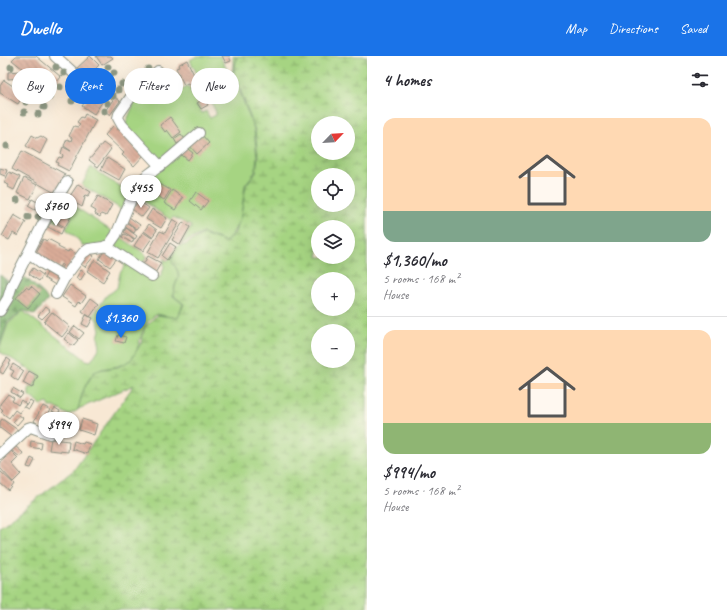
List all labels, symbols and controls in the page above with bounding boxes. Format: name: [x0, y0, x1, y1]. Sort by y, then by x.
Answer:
text: Dwello: [20, 16, 61, 40]
text: Map: [566, 20, 587, 37]
text: Directions: [609, 20, 658, 37]
text: Saved: [680, 20, 707, 37]
chip: Buy: [12, 68, 57, 104]
chip: Rent: [65, 68, 116, 104]
chip: Filters: [124, 68, 183, 104]
chip: New: [191, 68, 239, 104]
icon: filters: [689, 69, 711, 91]
text: 4 homes: [383, 70, 431, 91]
north arrow: [311, 116, 355, 160]
map controls: [311, 116, 355, 368]
icon: home: [511, 144, 583, 216]
button: locate: [311, 168, 355, 212]
pin: $455: [117, 175, 165, 209]
text: $455: [130, 180, 152, 196]
pin: $760: [32, 193, 80, 227]
text: $760: [44, 198, 68, 214]
button: layers: [311, 220, 355, 264]
text: $1,360/mo: [383, 250, 447, 271]
text: 5 rooms · 168 m²: [383, 271, 459, 287]
button: +: [311, 272, 355, 316]
text: House: [383, 287, 408, 303]
pin: $1,360: [88, 305, 154, 339]
text: $1,360: [105, 310, 137, 326]
button: −: [311, 324, 355, 368]
icon: home: [511, 356, 583, 428]
pin: $994: [35, 412, 83, 446]
text: $994: [47, 417, 71, 433]
text: $994/mo: [383, 462, 435, 483]
text: 5 rooms · 168 m²: [383, 483, 459, 499]
text: House: [383, 499, 408, 515]

